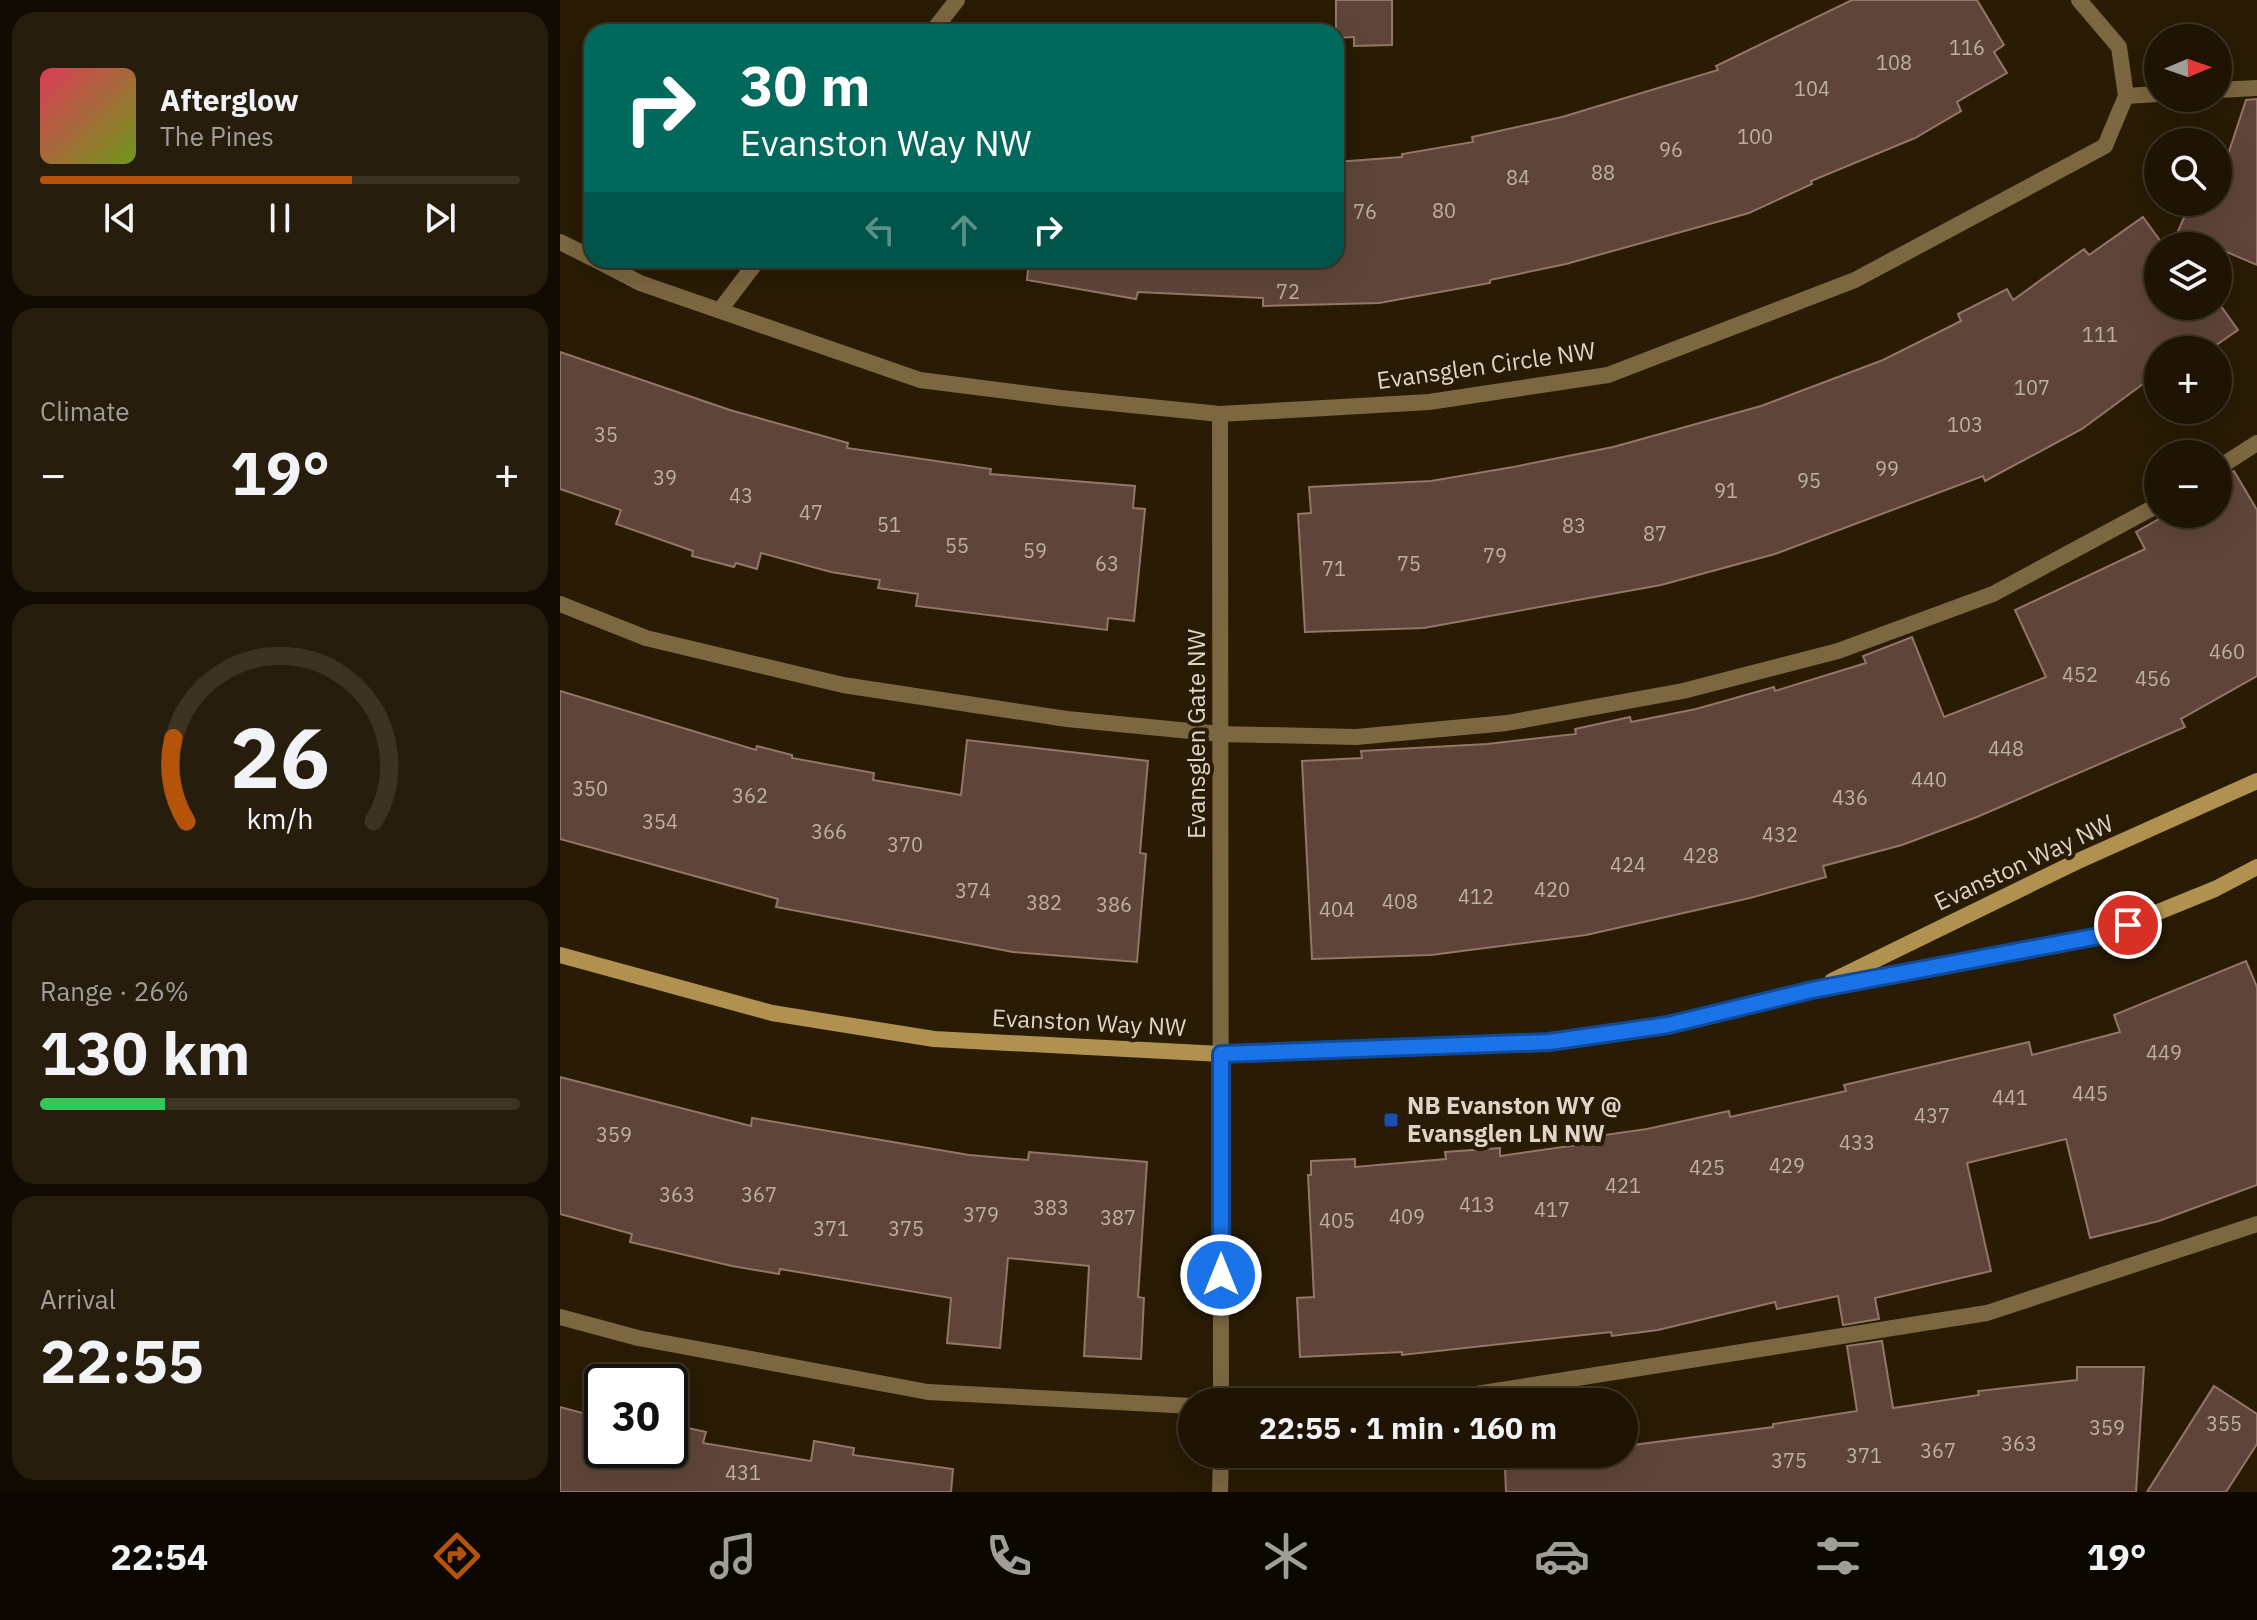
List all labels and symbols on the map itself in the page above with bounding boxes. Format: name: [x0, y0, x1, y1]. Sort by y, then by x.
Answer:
north arrow: [2144, 24, 2232, 112]
house number: 116: [1949, 34, 1985, 61]
house number: 108: [1876, 49, 1912, 76]
house number: 104: [1794, 75, 1830, 102]
house number: 100: [1737, 123, 1773, 150]
house number: 96: [1659, 136, 1683, 163]
house number: 88: [1591, 159, 1615, 186]
house number: 84: [1506, 164, 1530, 191]
house number: 80: [1432, 197, 1456, 224]
house number: 76: [1353, 198, 1377, 225]
house number: 72: [1276, 278, 1300, 305]
house number: 111: [2082, 321, 2118, 348]
street label: Evansglen Circle NW: [1374, 334, 1597, 396]
house number: 107: [2014, 374, 2050, 401]
house number: 103: [1947, 411, 1983, 438]
house number: 35: [594, 421, 618, 448]
house number: 99: [1875, 455, 1899, 482]
house number: 39: [653, 464, 677, 491]
house number: 95: [1797, 467, 1821, 494]
house number: 91: [1714, 477, 1738, 504]
house number: 43: [729, 482, 753, 509]
house number: 47: [799, 499, 823, 526]
house number: 51: [877, 511, 901, 538]
house number: 83: [1562, 512, 1586, 539]
house number: 87: [1643, 520, 1667, 547]
house number: 55: [945, 532, 969, 559]
house number: 59: [1023, 537, 1047, 564]
house number: 79: [1483, 542, 1507, 569]
house number: 63: [1095, 550, 1119, 577]
house number: 75: [1397, 550, 1421, 577]
house number: 71: [1322, 555, 1346, 582]
street label: Evansglen Gate NW: [1180, 629, 1212, 839]
house number: 460: [2209, 638, 2245, 665]
house number: 452: [2062, 661, 2098, 688]
house number: 456: [2135, 665, 2171, 692]
house number: 448: [1988, 735, 2024, 762]
house number: 440: [1911, 766, 1947, 793]
house number: 350: [572, 775, 608, 802]
house number: 362: [732, 782, 768, 809]
house number: 436: [1832, 784, 1868, 811]
street label: Evanston Way NW: [1929, 807, 2118, 918]
house number: 354: [642, 808, 678, 835]
house number: 366: [811, 818, 847, 845]
house number: 432: [1762, 821, 1798, 848]
house number: 370: [887, 831, 923, 858]
house number: 428: [1683, 842, 1719, 869]
house number: 424: [1610, 851, 1646, 878]
house number: 420: [1534, 876, 1570, 903]
house number: 374: [955, 877, 991, 904]
house number: 412: [1458, 883, 1494, 910]
house number: 408: [1382, 888, 1418, 915]
house number: 382: [1026, 889, 1062, 916]
house number: 386: [1096, 891, 1132, 918]
pin: [2094, 891, 2162, 959]
house number: 404: [1319, 896, 1355, 923]
street label: Evanston Way NW: [991, 1001, 1187, 1043]
house number: 449: [2146, 1039, 2182, 1066]
house number: 445: [2072, 1080, 2108, 1107]
house number: 441: [1992, 1084, 2028, 1111]
place label: NB Evanston WY @ Evansglen LN NW: [1407, 1089, 1622, 1149]
house number: 437: [1914, 1102, 1950, 1129]
marker: NB Evanston WY @ Evansglen LN NW: [1382, 1111, 1400, 1129]
house number: 359: [596, 1121, 632, 1148]
house number: 433: [1839, 1129, 1875, 1156]
house number: 429: [1769, 1152, 1805, 1179]
house number: 425: [1689, 1154, 1725, 1181]
house number: 421: [1605, 1172, 1641, 1199]
house number: 363: [659, 1181, 695, 1208]
house number: 367: [741, 1181, 777, 1208]
house number: 413: [1459, 1191, 1495, 1218]
house number: 383: [1033, 1194, 1069, 1221]
house number: 417: [1534, 1196, 1570, 1223]
house number: 379: [963, 1201, 999, 1228]
house number: 409: [1389, 1203, 1425, 1230]
house number: 387: [1100, 1204, 1136, 1231]
house number: 405: [1319, 1207, 1355, 1234]
house number: 371: [813, 1215, 849, 1242]
house number: 375: [888, 1215, 924, 1242]
position arrow: [1179, 1233, 1263, 1317]
speed limit sign: 30: [584, 1364, 688, 1468]
house number: 355: [2206, 1410, 2242, 1437]
house number: 359: [2089, 1414, 2125, 1441]
house number: 363: [2001, 1430, 2037, 1457]
house number: 367: [1920, 1437, 1956, 1464]
house number: 371: [1846, 1442, 1882, 1469]
house number: 375: [1771, 1447, 1807, 1474]
house number: 431: [725, 1459, 761, 1486]

